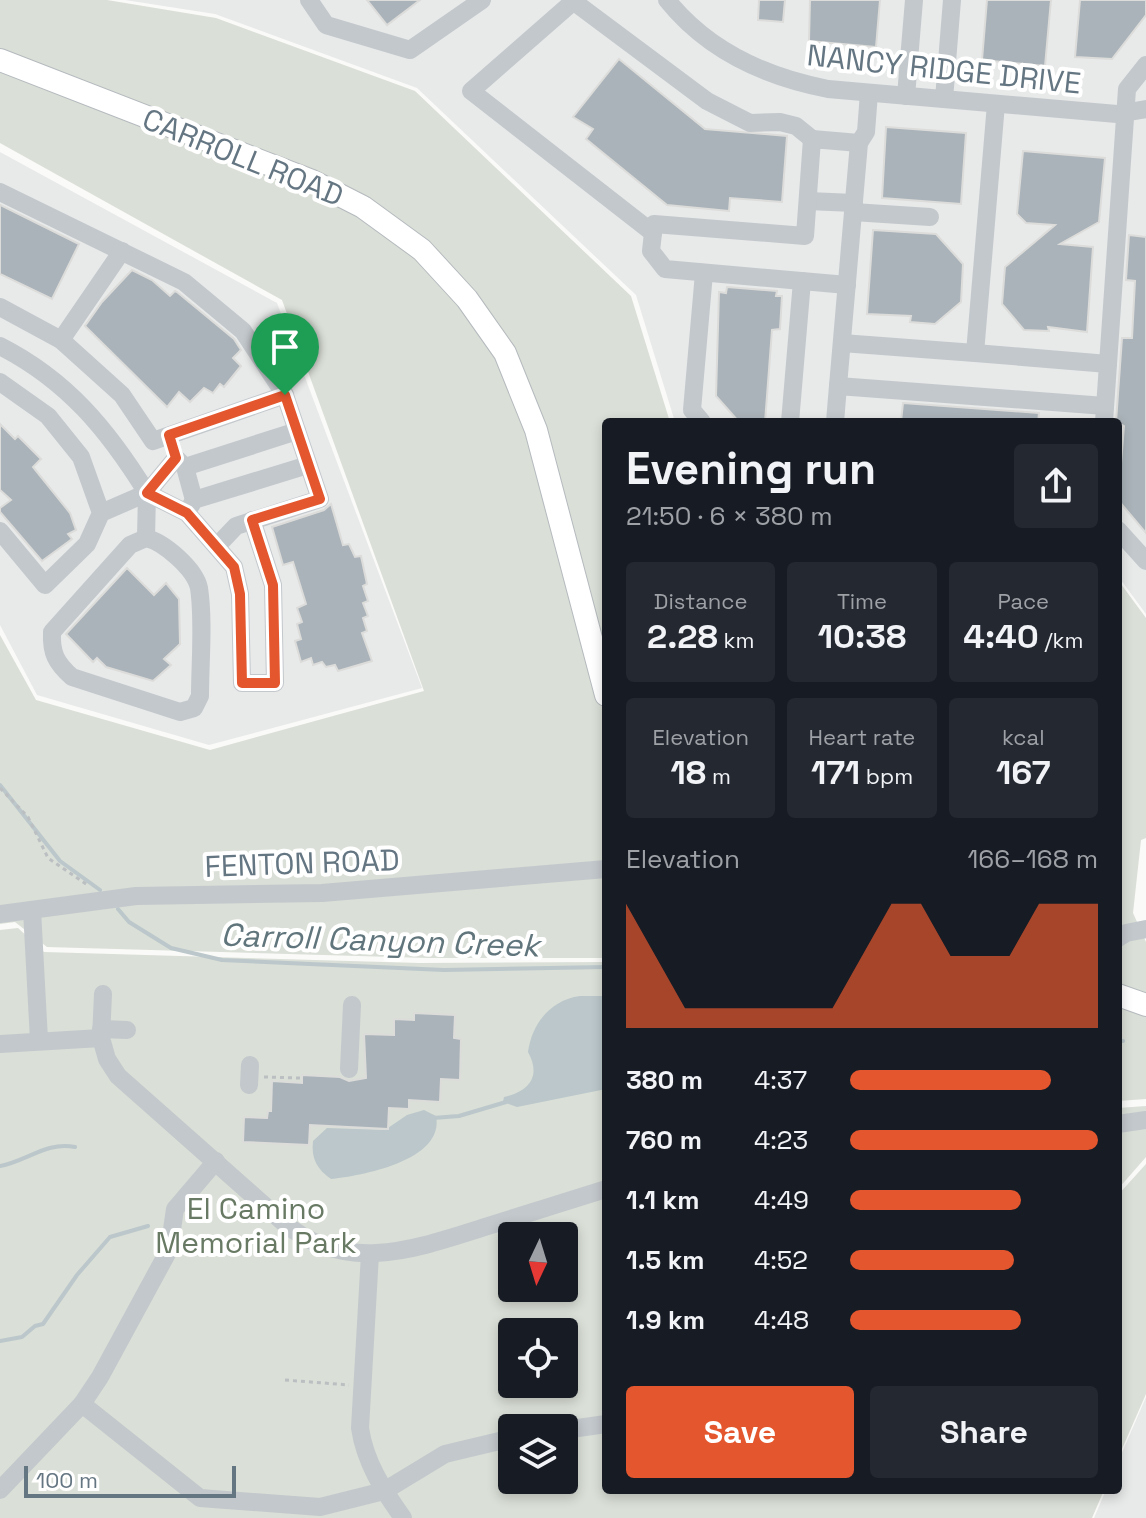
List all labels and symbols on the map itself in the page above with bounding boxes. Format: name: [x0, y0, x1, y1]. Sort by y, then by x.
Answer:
street label: NANCY RIDGE DRIVE: [805, 35, 1083, 103]
street label: CARROLL ROAD: [137, 99, 349, 215]
pin: [251, 313, 319, 395]
street label: FENTON ROAD: [204, 840, 400, 886]
water label: Carroll Canyon Creek: [220, 914, 544, 966]
park label: El Camino Memorial Park: [155, 1189, 357, 1262]
north arrow: [498, 1222, 578, 1302]
scale bar: [24, 1462, 236, 1498]

